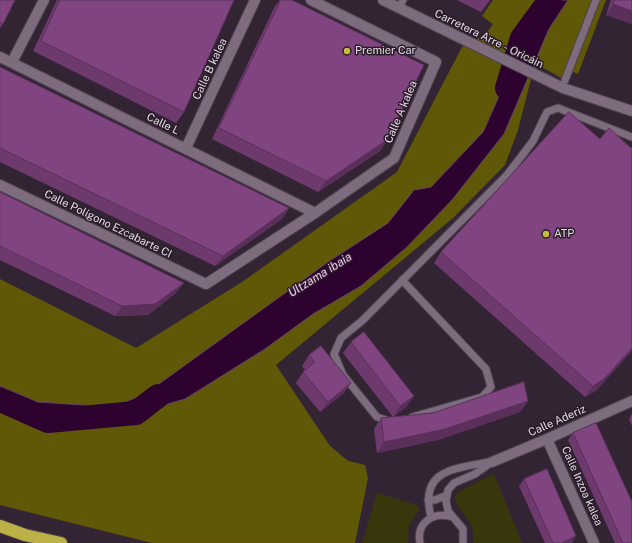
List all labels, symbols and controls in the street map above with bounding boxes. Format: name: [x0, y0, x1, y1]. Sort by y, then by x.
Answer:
street label: Carretera Arre - Oricáin: [432, 7, 546, 71]
street label: Calle B kalea: [190, 36, 230, 102]
place label: Premier Car: [355, 44, 416, 58]
marker: Premier Car: [342, 46, 352, 56]
street label: Calle A kalea: [382, 79, 420, 145]
street label: Calle L: [144, 110, 182, 138]
street label: Calle Polígono Ezcabarte CI: [42, 187, 174, 261]
place label: ATP: [554, 227, 574, 241]
marker: ATP: [541, 229, 551, 239]
water label: Ultzama ibaia: [285, 250, 355, 300]
street label: Calle Aderiz: [526, 402, 588, 440]
street label: Calle Inzoa kalea: [559, 444, 605, 528]

